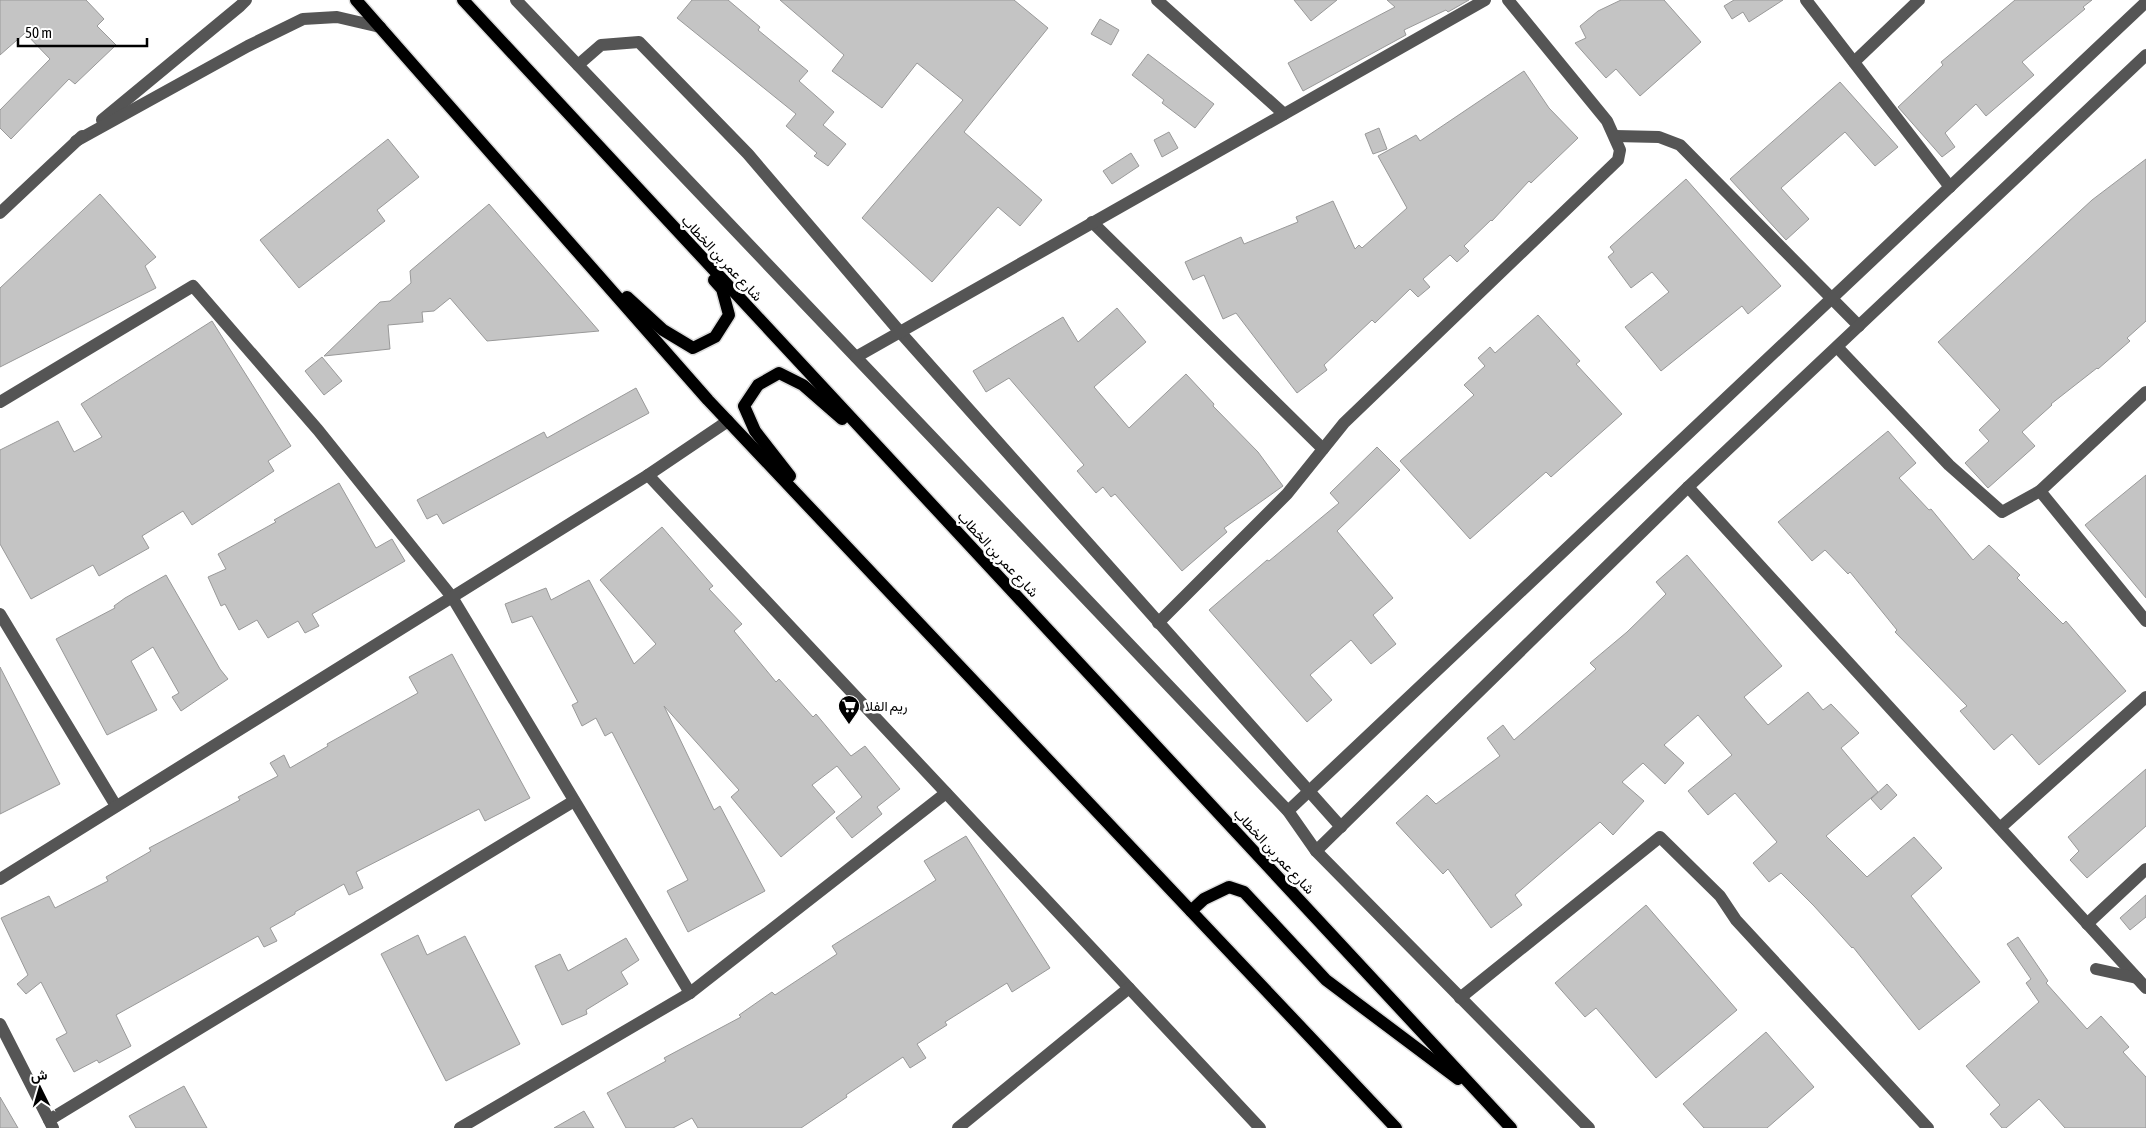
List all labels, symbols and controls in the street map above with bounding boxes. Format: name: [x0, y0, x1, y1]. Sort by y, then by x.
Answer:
scale bar: [18, 15, 146, 47]
text: 50 m: [25, 24, 52, 41]
street label: شارع عمر بن الخطاب: [676, 212, 766, 306]
street label: شارع عمر بن الخطاب: [952, 508, 1042, 602]
supermarket icon: ريم الفلا: [837, 694, 861, 725]
place label: ريم الفلا: [865, 698, 908, 715]
street label: شارع عمر بن الخطاب: [1228, 805, 1318, 899]
north arrow: [15, 1063, 65, 1113]
text: ش: [30, 1066, 48, 1085]

